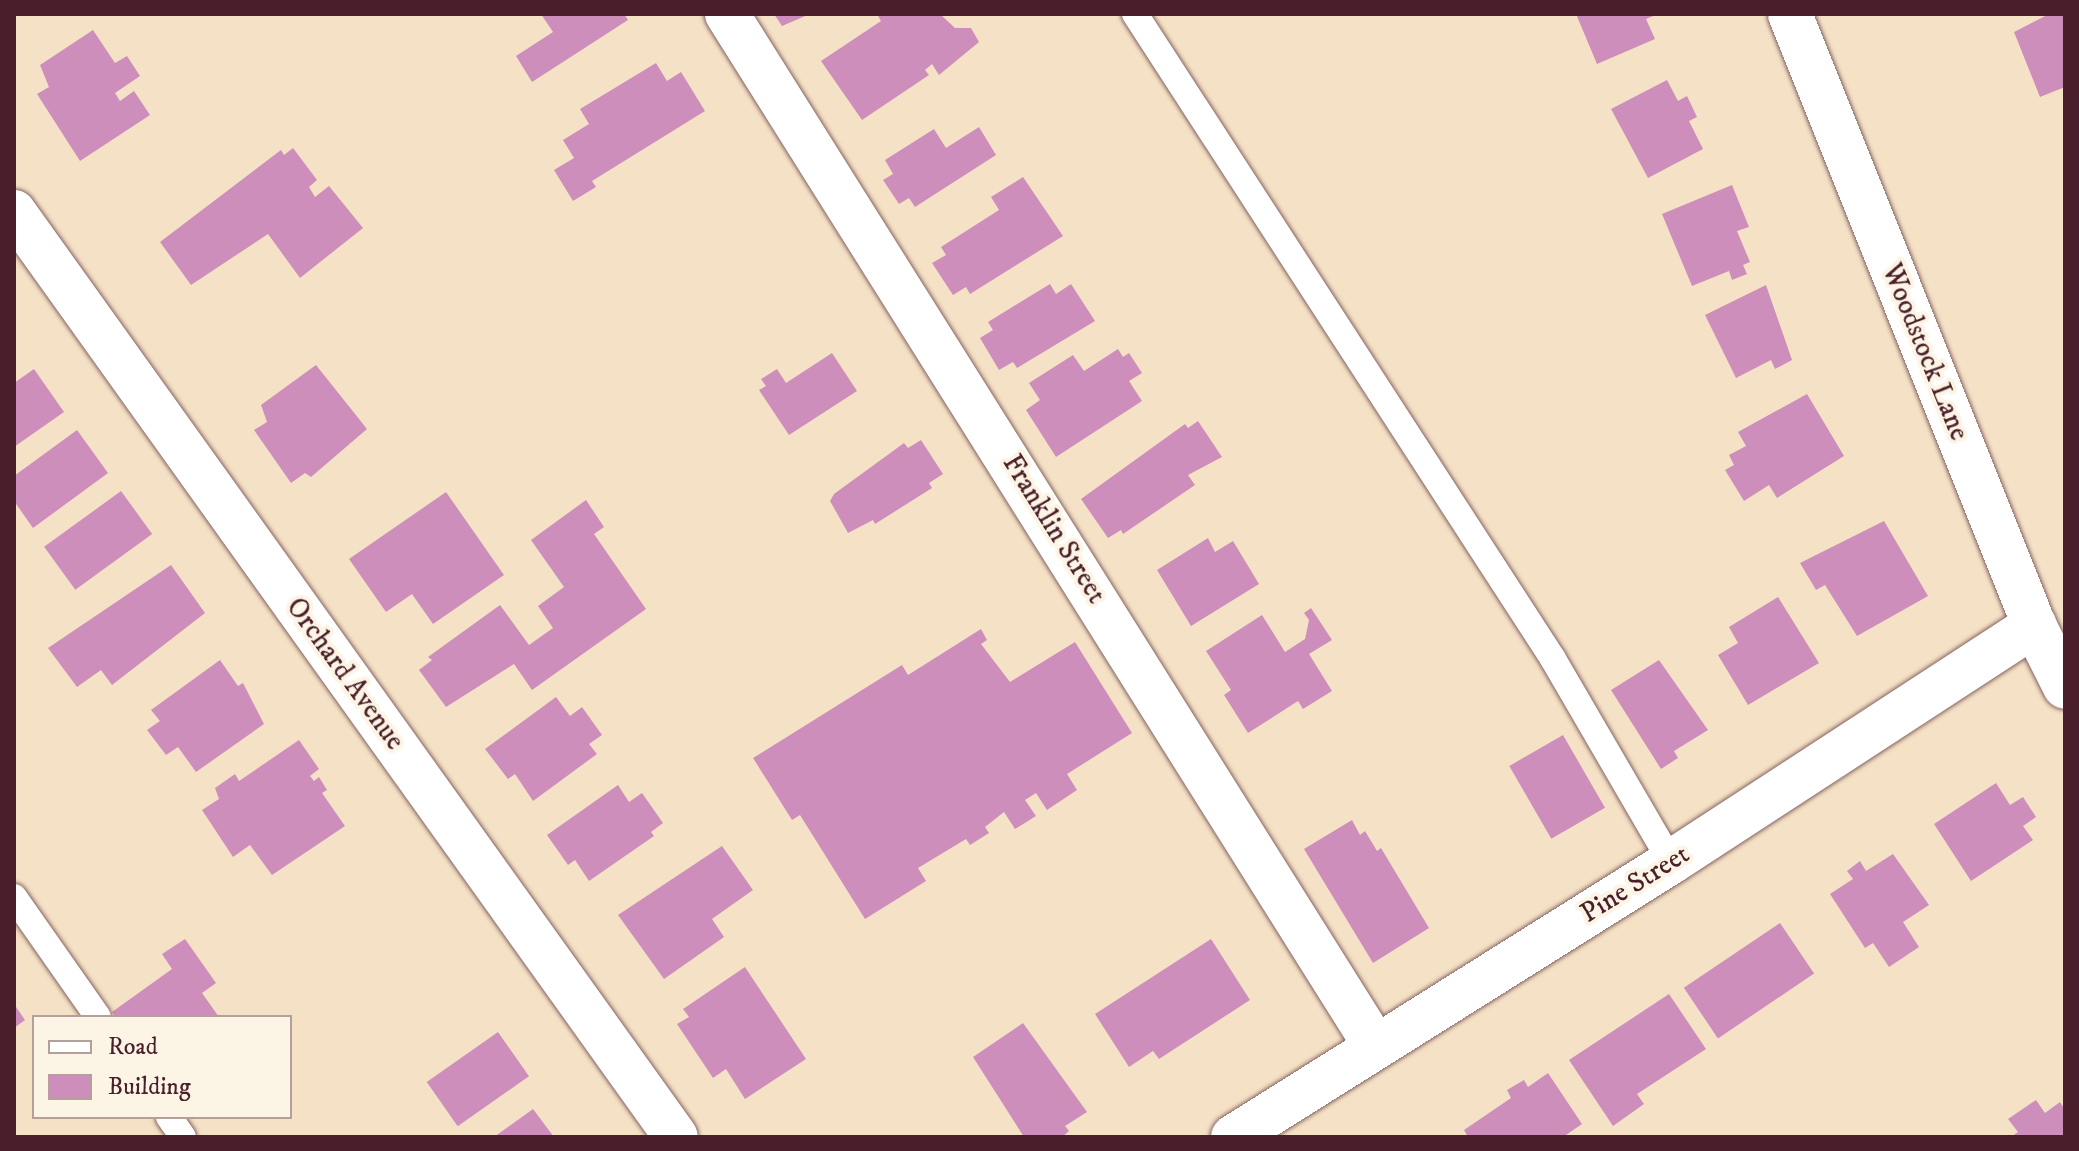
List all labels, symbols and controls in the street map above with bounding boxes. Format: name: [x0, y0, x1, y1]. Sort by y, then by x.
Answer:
street label: Woodstock Lane: [1874, 259, 1976, 445]
street label: Franklin Street: [995, 448, 1113, 610]
street label: Orchard Avenue: [279, 591, 411, 757]
street label: Pine Street: [1574, 837, 1696, 931]
legend: [32, 1015, 292, 1119]
text: Road: [108, 1032, 158, 1062]
text: Building: [108, 1072, 191, 1102]

